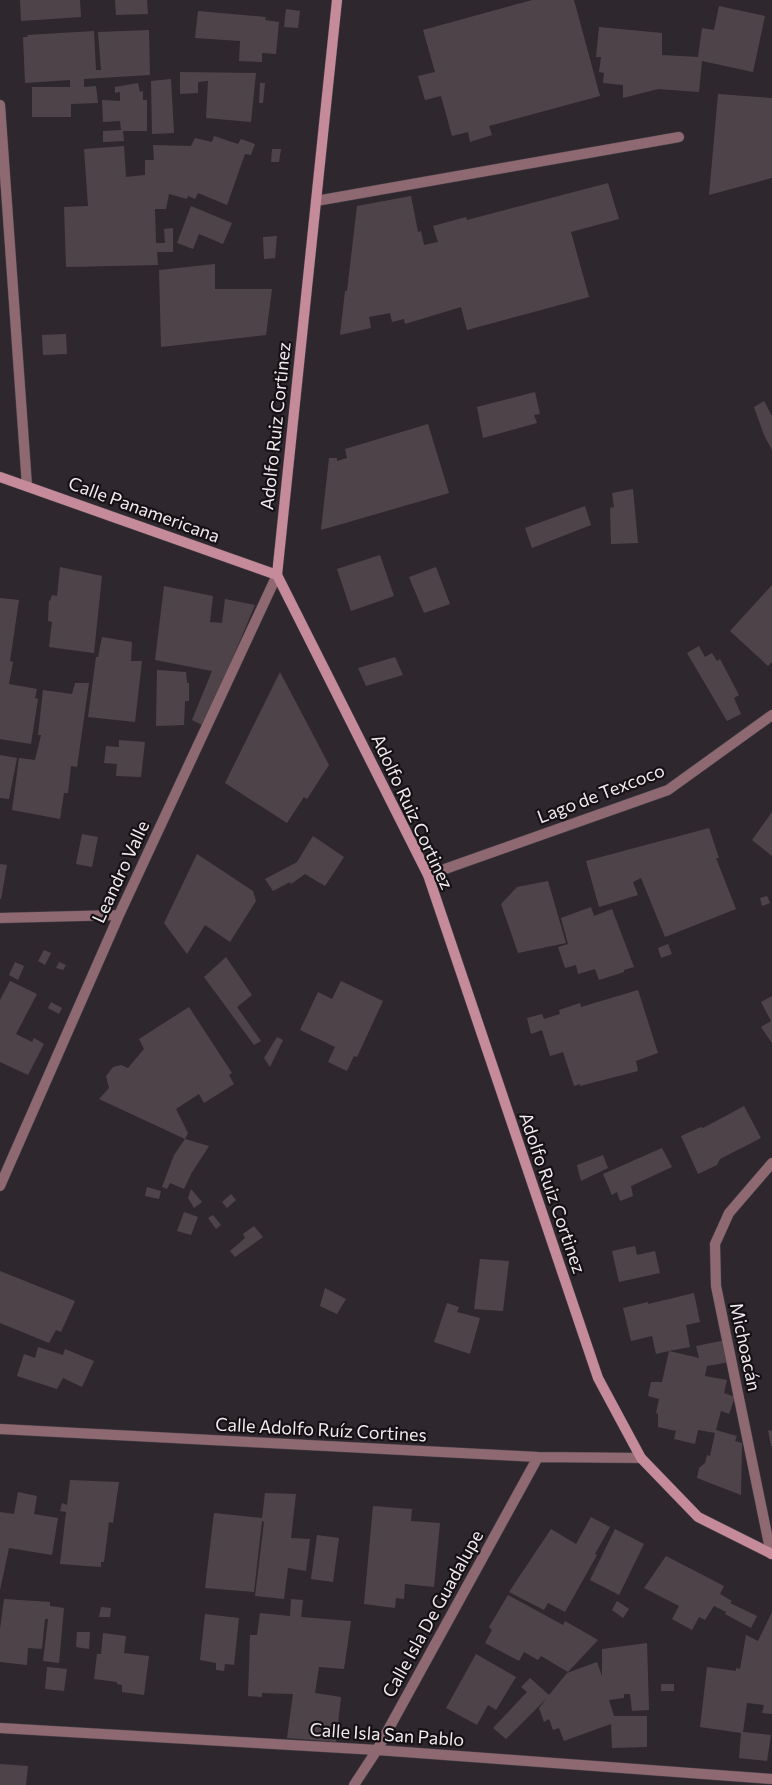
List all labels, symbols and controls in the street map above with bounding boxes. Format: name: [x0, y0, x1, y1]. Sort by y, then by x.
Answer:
street label: Adolfo Ruiz Cortinez: [256, 341, 296, 511]
street label: Calle Panamericana: [65, 473, 223, 547]
street label: Adolfo Ruiz Cortinez: [367, 731, 457, 893]
street label: Lago de Texcoco: [534, 760, 668, 828]
street label: Leandro Valle: [88, 817, 154, 927]
street label: Adolfo Ruiz Cortinez: [514, 1110, 590, 1276]
street label: Michoacán: [725, 1301, 765, 1393]
street label: Calle Adolfo Ruíz Cortines: [215, 1414, 427, 1446]
street label: Calle Isla De Guadalupe: [378, 1527, 488, 1701]
street label: Calle Isla San Pablo: [309, 1719, 465, 1751]

